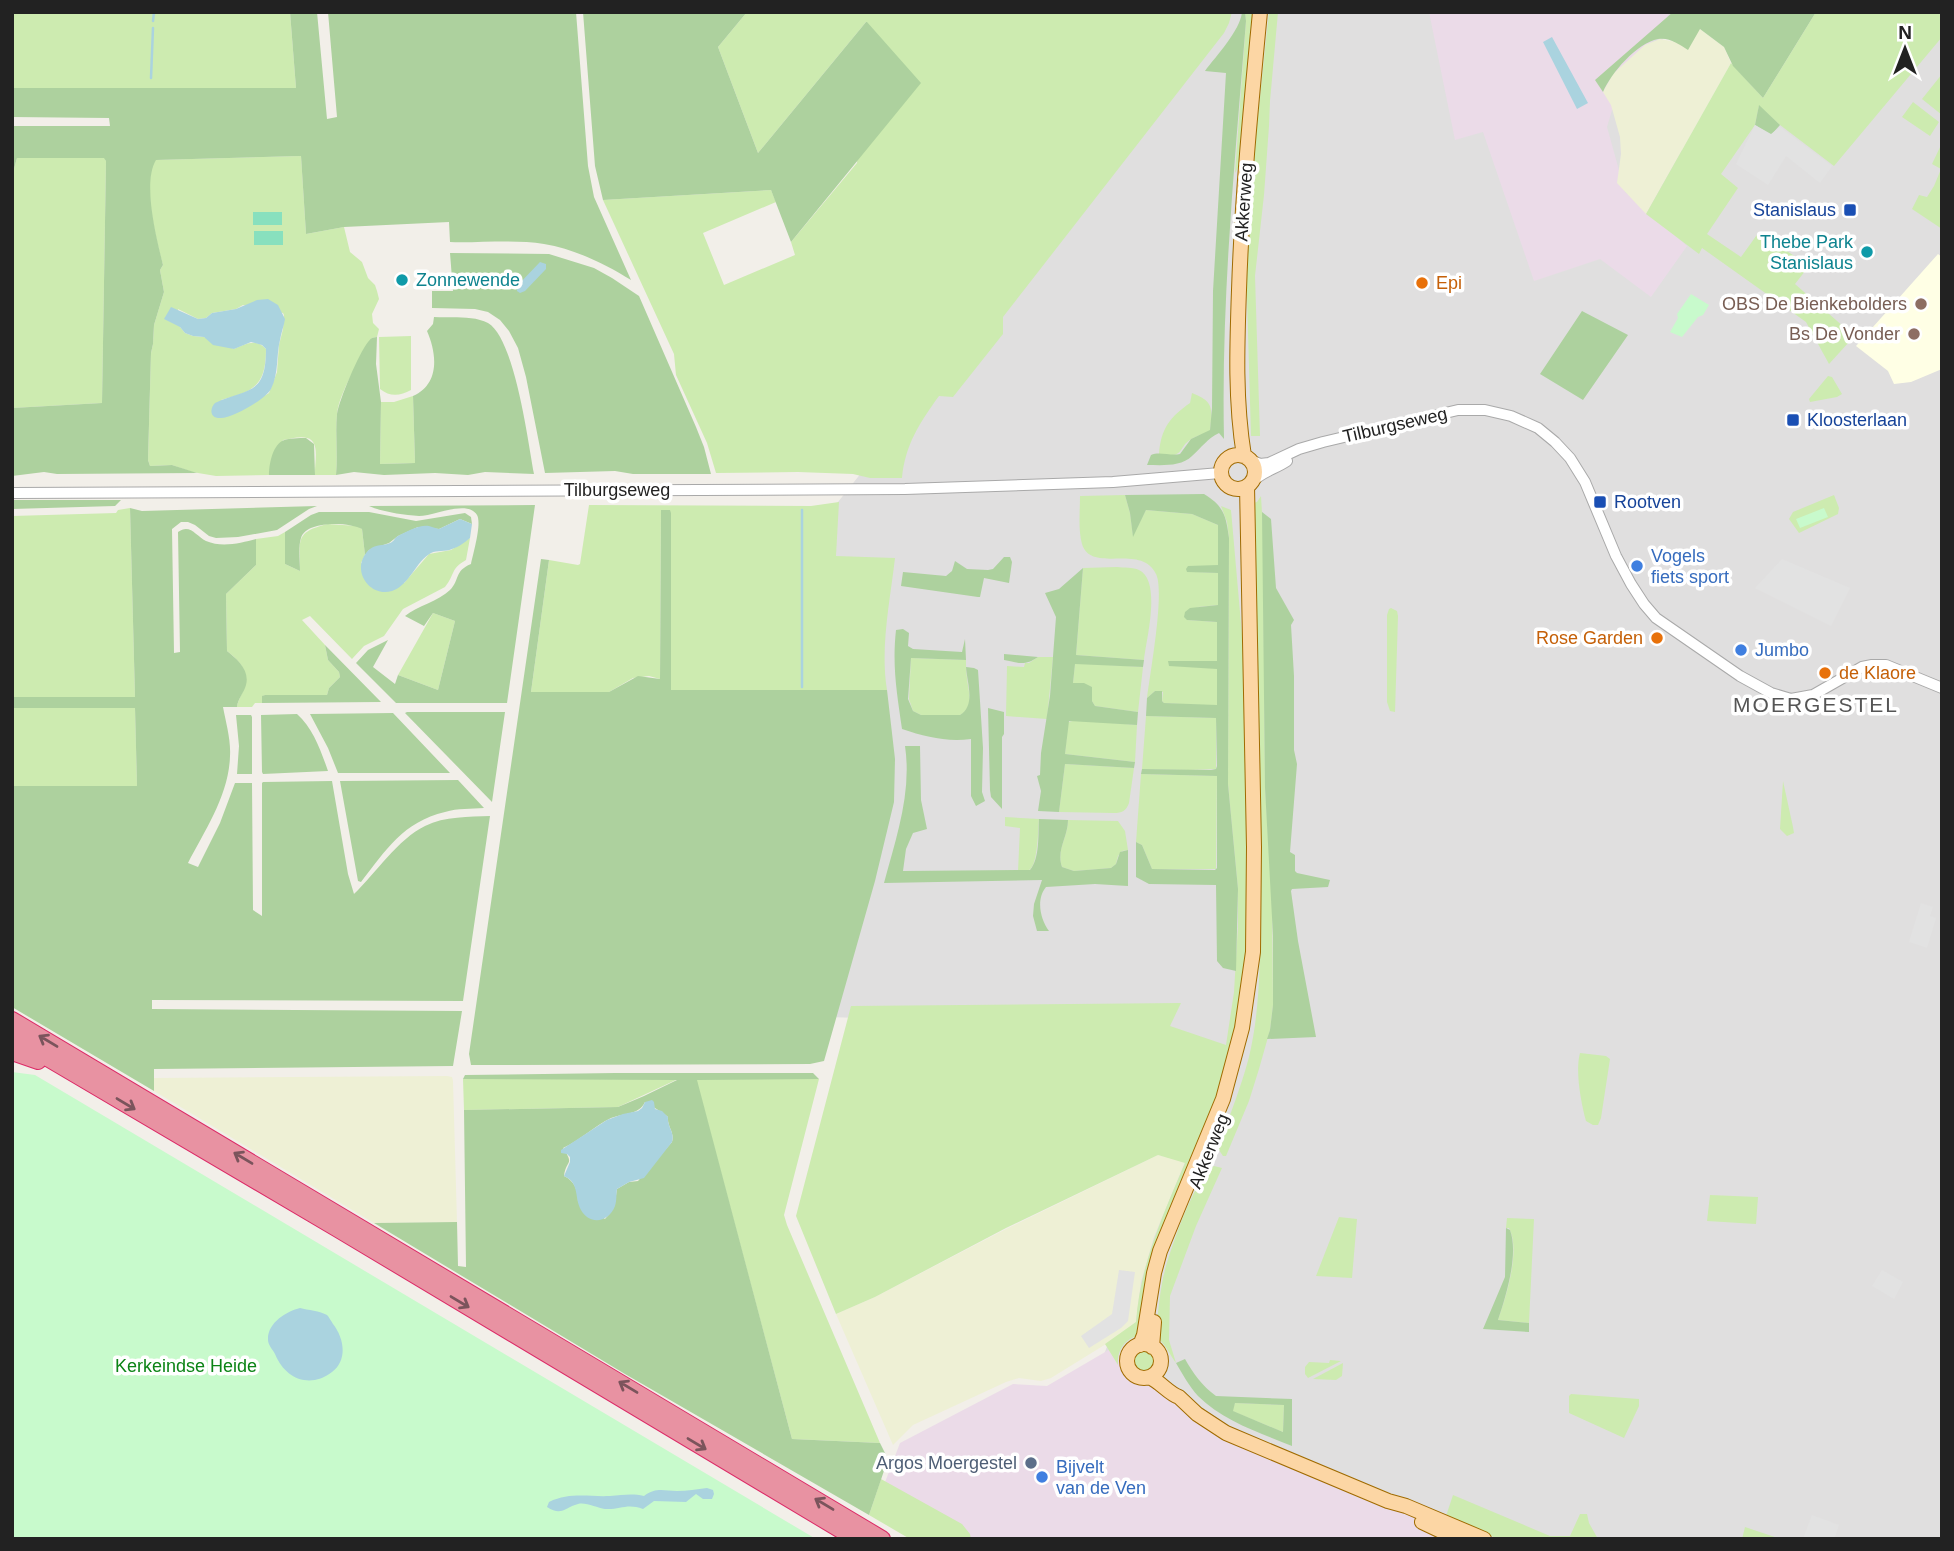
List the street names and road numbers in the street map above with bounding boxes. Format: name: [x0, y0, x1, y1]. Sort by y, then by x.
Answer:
street label: Akkerweg: [1231, 162, 1257, 242]
street label: Tilburgseweg: [1341, 403, 1449, 447]
street label: Tilburgseweg: [564, 480, 670, 500]
street label: Akkerweg: [1185, 1111, 1233, 1191]

